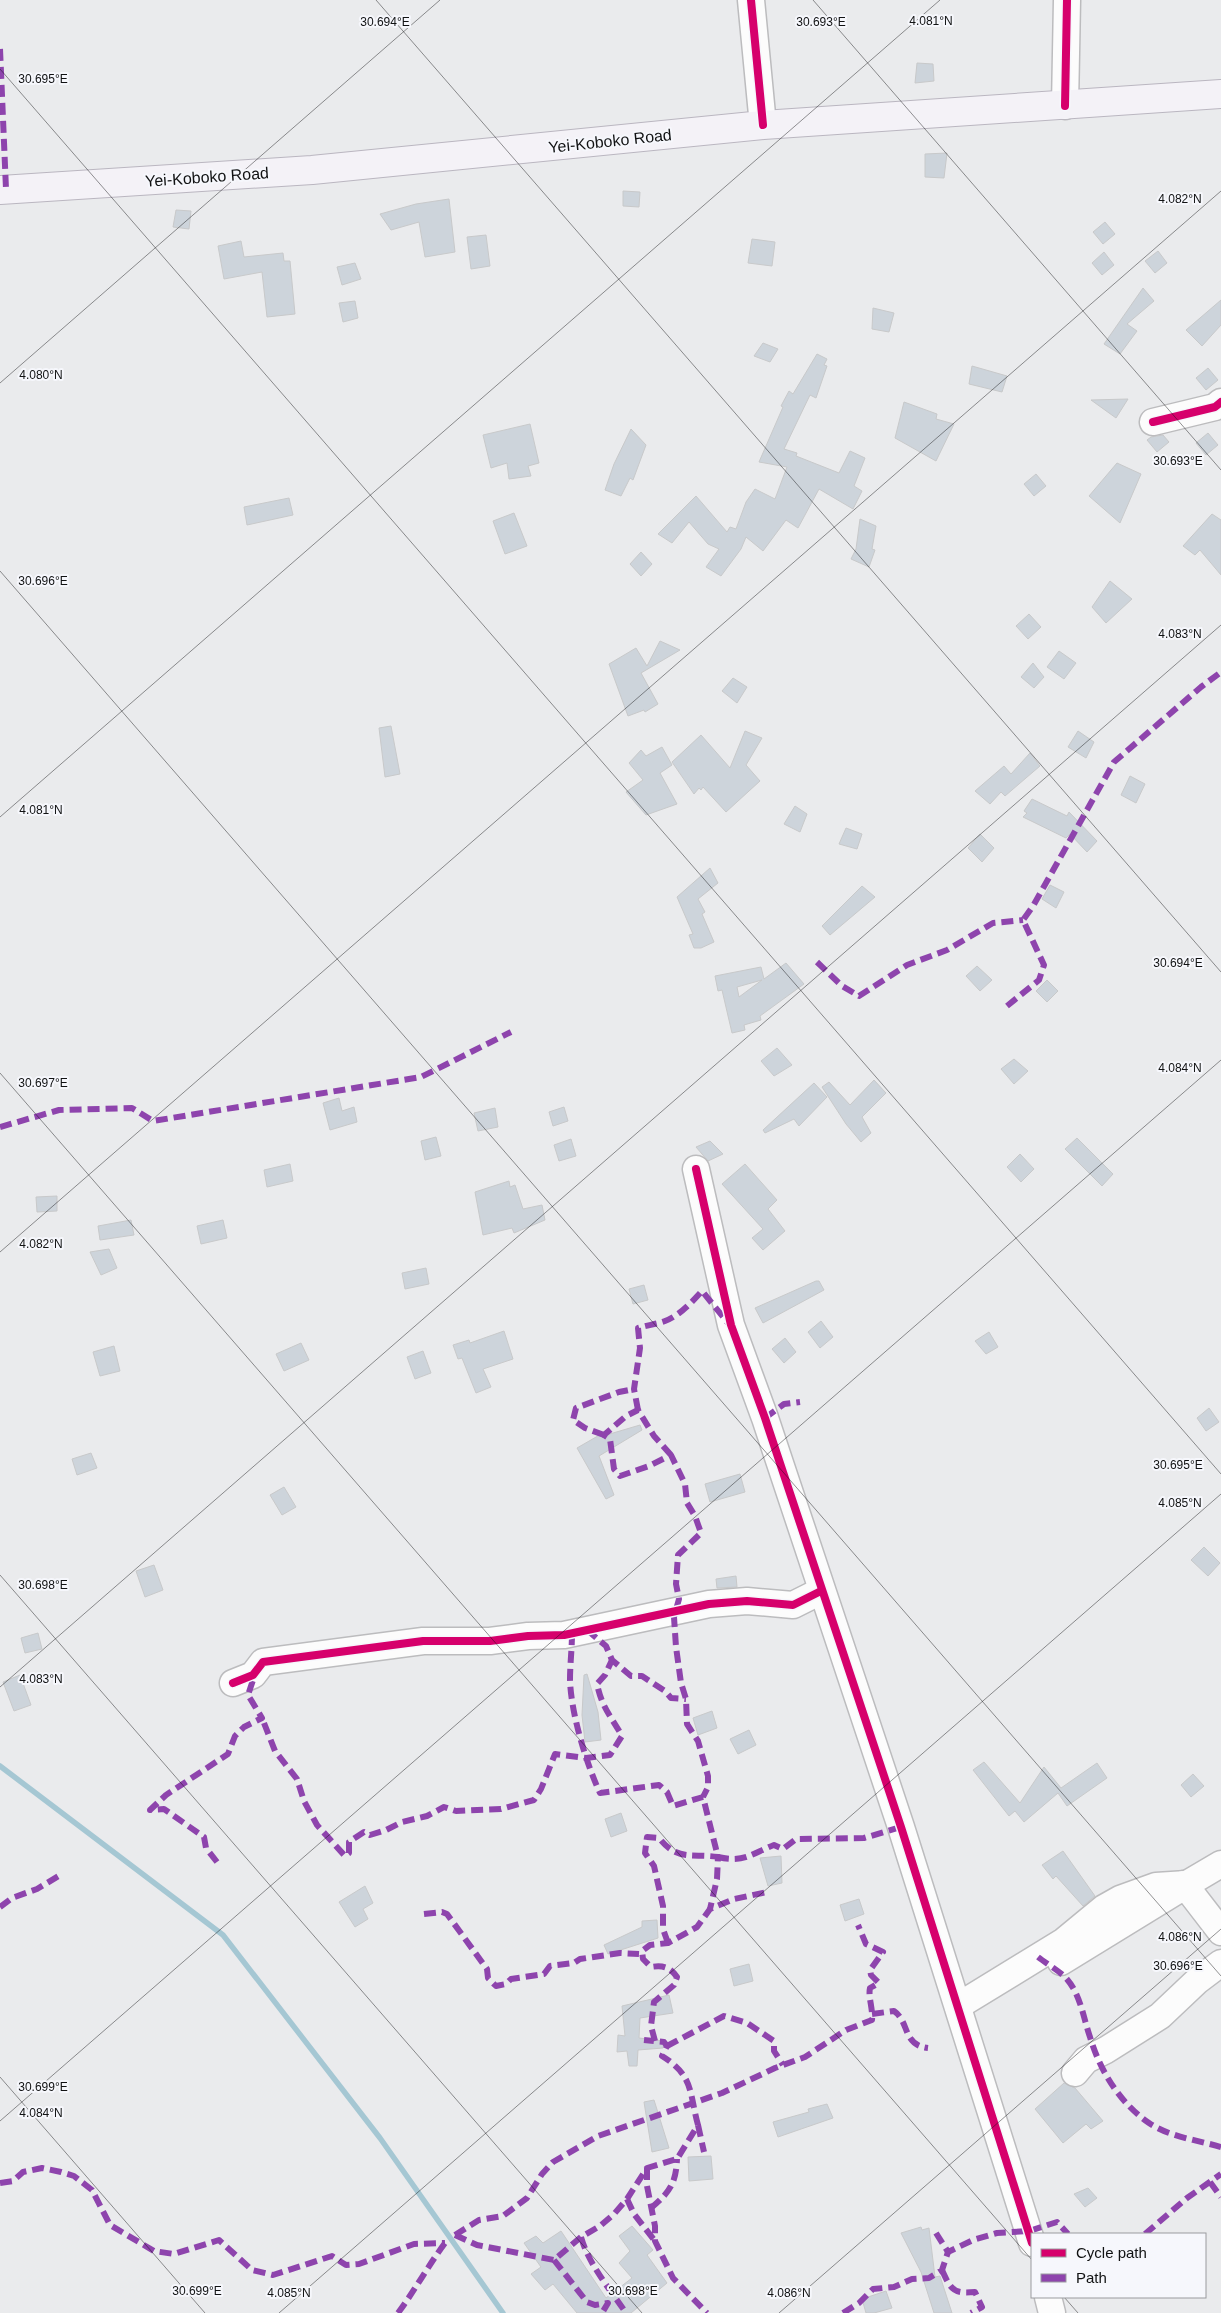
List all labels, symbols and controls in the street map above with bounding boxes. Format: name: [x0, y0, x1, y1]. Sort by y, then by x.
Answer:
text: 4.081°N: [909, 14, 953, 28]
text: 30.694°E: [360, 15, 410, 29]
text: 30.693°E: [796, 15, 846, 29]
text: 30.695°E: [18, 72, 68, 86]
street label: Yei-Koboko Road: [547, 126, 673, 156]
street label: Yei-Koboko Road: [145, 164, 269, 190]
text: 4.082°N: [1158, 192, 1202, 206]
text: 4.080°N: [19, 368, 63, 382]
text: 30.693°E: [1153, 454, 1203, 468]
text: 30.696°E: [18, 574, 68, 588]
text: 4.083°N: [1158, 627, 1202, 641]
text: 4.081°N: [19, 803, 63, 817]
text: 30.694°E: [1153, 956, 1203, 970]
text: 4.084°N: [1158, 1061, 1202, 1075]
text: 30.697°E: [18, 1076, 68, 1090]
text: 4.082°N: [19, 1237, 63, 1251]
text: 30.695°E: [1153, 1458, 1203, 1472]
text: 4.085°N: [1158, 1496, 1202, 1510]
text: 30.698°E: [18, 1578, 68, 1592]
text: 4.083°N: [19, 1672, 63, 1686]
text: 4.086°N: [1158, 1930, 1202, 1944]
text: 30.696°E: [1153, 1959, 1203, 1973]
text: 30.699°E: [18, 2080, 68, 2094]
text: 4.084°N: [19, 2106, 63, 2120]
legend: [1031, 2233, 1206, 2298]
text: Cycle path: [1076, 2244, 1147, 2261]
text: Path: [1076, 2269, 1107, 2286]
text: 30.699°E: [172, 2284, 222, 2298]
text: 30.698°E: [608, 2284, 658, 2298]
text: 4.085°N: [267, 2286, 311, 2300]
text: 4.086°N: [767, 2286, 811, 2300]

